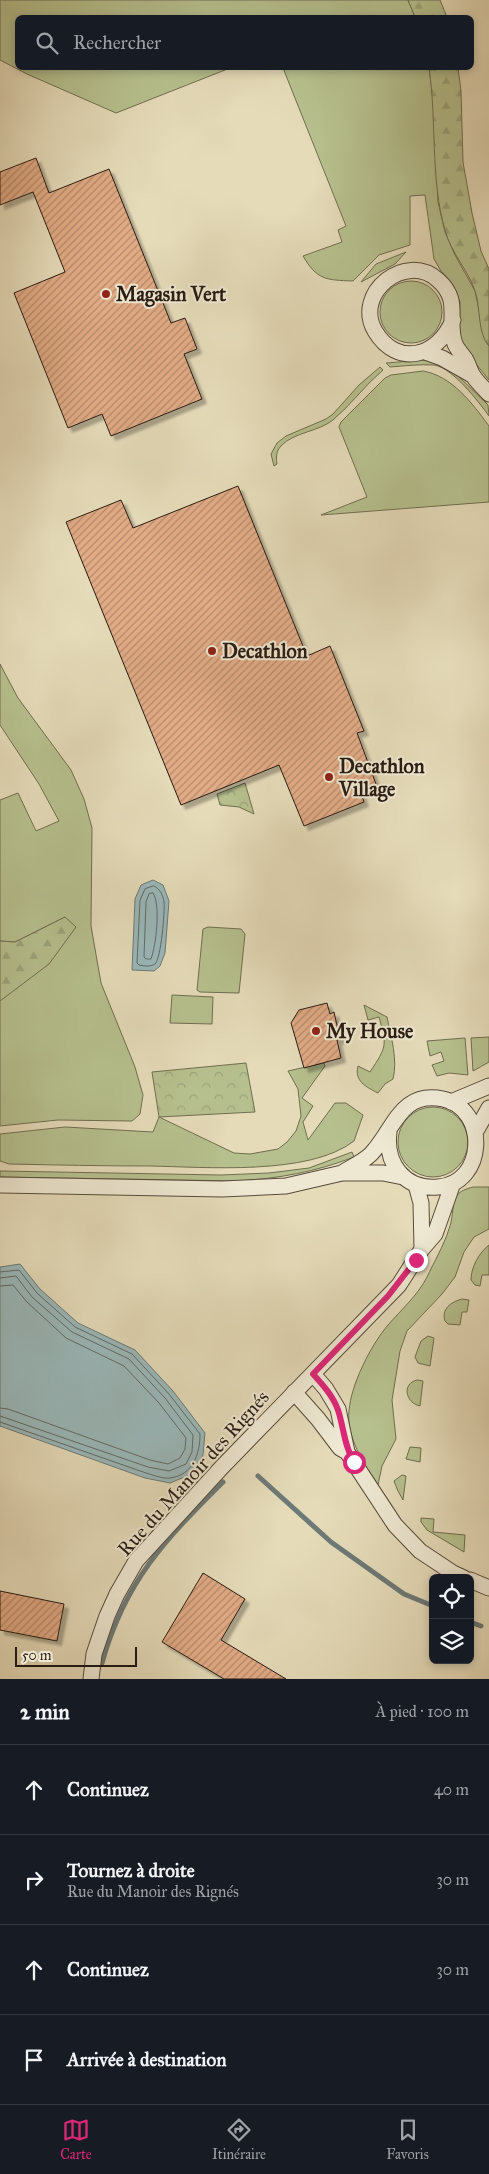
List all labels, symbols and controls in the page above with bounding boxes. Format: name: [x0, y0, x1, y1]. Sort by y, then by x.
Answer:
search box: [15, 15, 474, 70]
icon: search: [33, 29, 61, 57]
text: Rechercher: [73, 31, 161, 54]
place label: Magasin Vert: [116, 282, 227, 307]
marker: Magasin Vert: [100, 288, 112, 300]
place label: Decathlon: [222, 639, 308, 663]
marker: Decathlon: [206, 645, 218, 657]
place label: Decathlon Village: [338, 754, 425, 802]
marker: Decathlon Village: [323, 771, 335, 783]
place label: My House: [326, 1019, 414, 1044]
marker: My House: [310, 1025, 322, 1037]
route end: [405, 1249, 428, 1272]
street label: Rue du Manoir des Rignés: [112, 1385, 275, 1562]
route start: [343, 1451, 366, 1474]
map controls: [429, 1574, 474, 1664]
button: locate: [429, 1574, 474, 1619]
button: layers: [429, 1619, 474, 1664]
scale bar: [15, 1644, 138, 1667]
text: 50 m: [22, 1647, 51, 1664]
text: 2 min: [20, 1699, 70, 1725]
text: À pied · 100 m: [376, 1702, 469, 1721]
icon: ahead: [20, 1776, 48, 1804]
text: Continuez: [67, 1778, 149, 1801]
text: 40 m: [434, 1780, 469, 1799]
text: Tournez à droite: [67, 1859, 195, 1882]
icon: right: [20, 1866, 48, 1894]
text: 30 m: [436, 1870, 469, 1889]
text: Rue du Manoir des Rignés: [67, 1882, 239, 1901]
icon: ahead: [20, 1956, 48, 1984]
text: Continuez: [67, 1958, 149, 1981]
text: 30 m: [436, 1960, 469, 1979]
icon: arrive: [20, 2046, 48, 2074]
text: Arrivée à destination: [67, 2048, 226, 2071]
tab: Carte: [60, 2116, 92, 2163]
tab: Itinéraire: [212, 2116, 266, 2163]
tab: Favoris: [386, 2116, 429, 2163]

